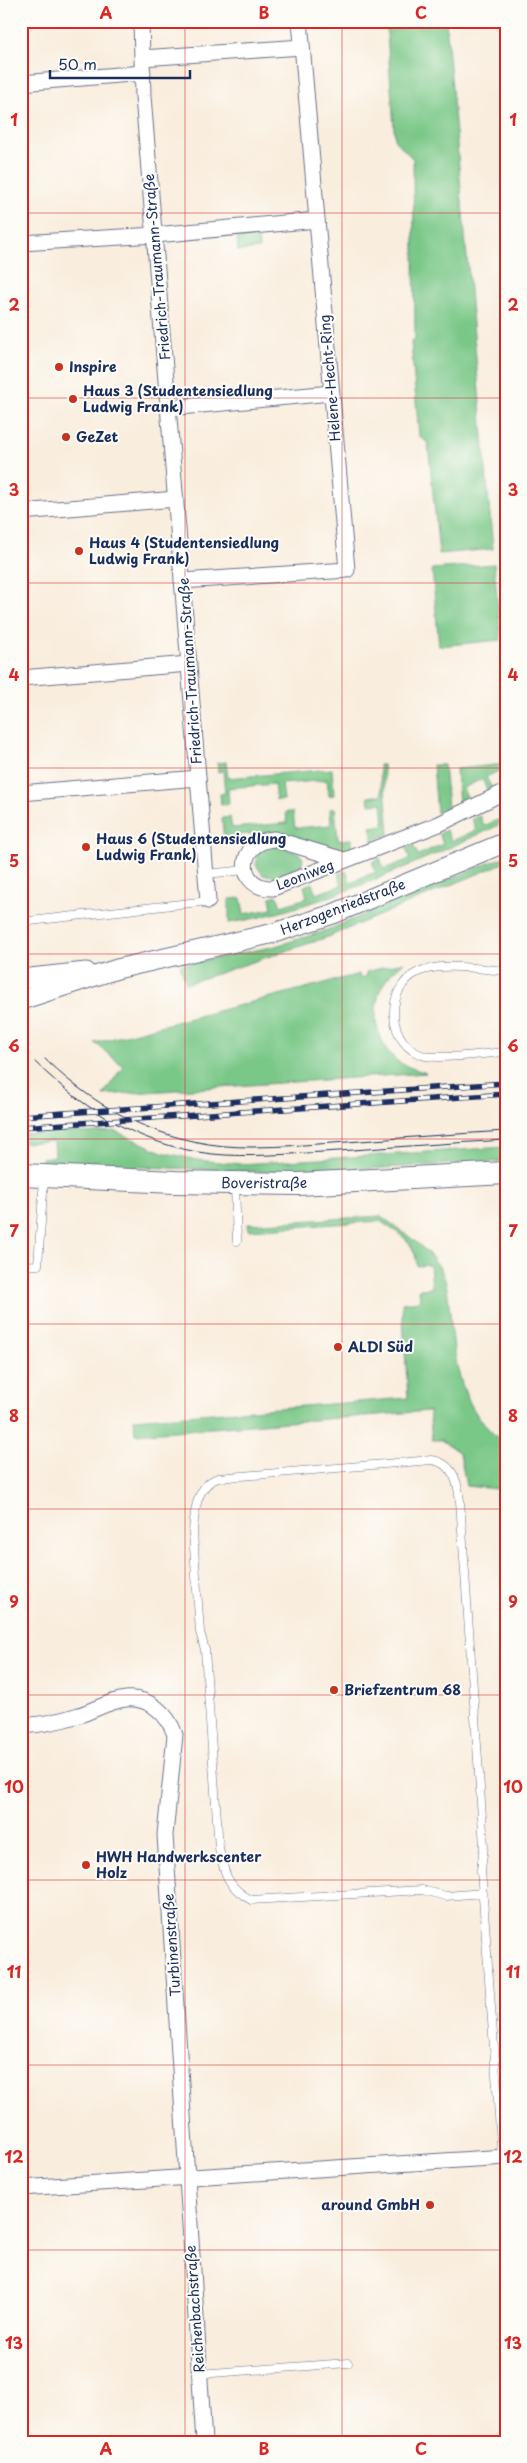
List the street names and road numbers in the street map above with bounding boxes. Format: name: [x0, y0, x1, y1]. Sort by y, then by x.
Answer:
street label: Friedrich-Traumann-Straße: [138, 173, 175, 361]
street label: Helene-Hecht-Ring: [313, 314, 346, 442]
street label: Friedrich-Traumann-Straße: [173, 577, 206, 765]
street label: Leoniweg: [273, 854, 337, 895]
street label: Herzogenriedstraße: [277, 873, 408, 940]
street label: Boveristraße: [221, 1172, 307, 1193]
street label: Turbinenstraße: [157, 1893, 186, 1997]
street label: Reichenbachstraße: [180, 2244, 209, 2374]

